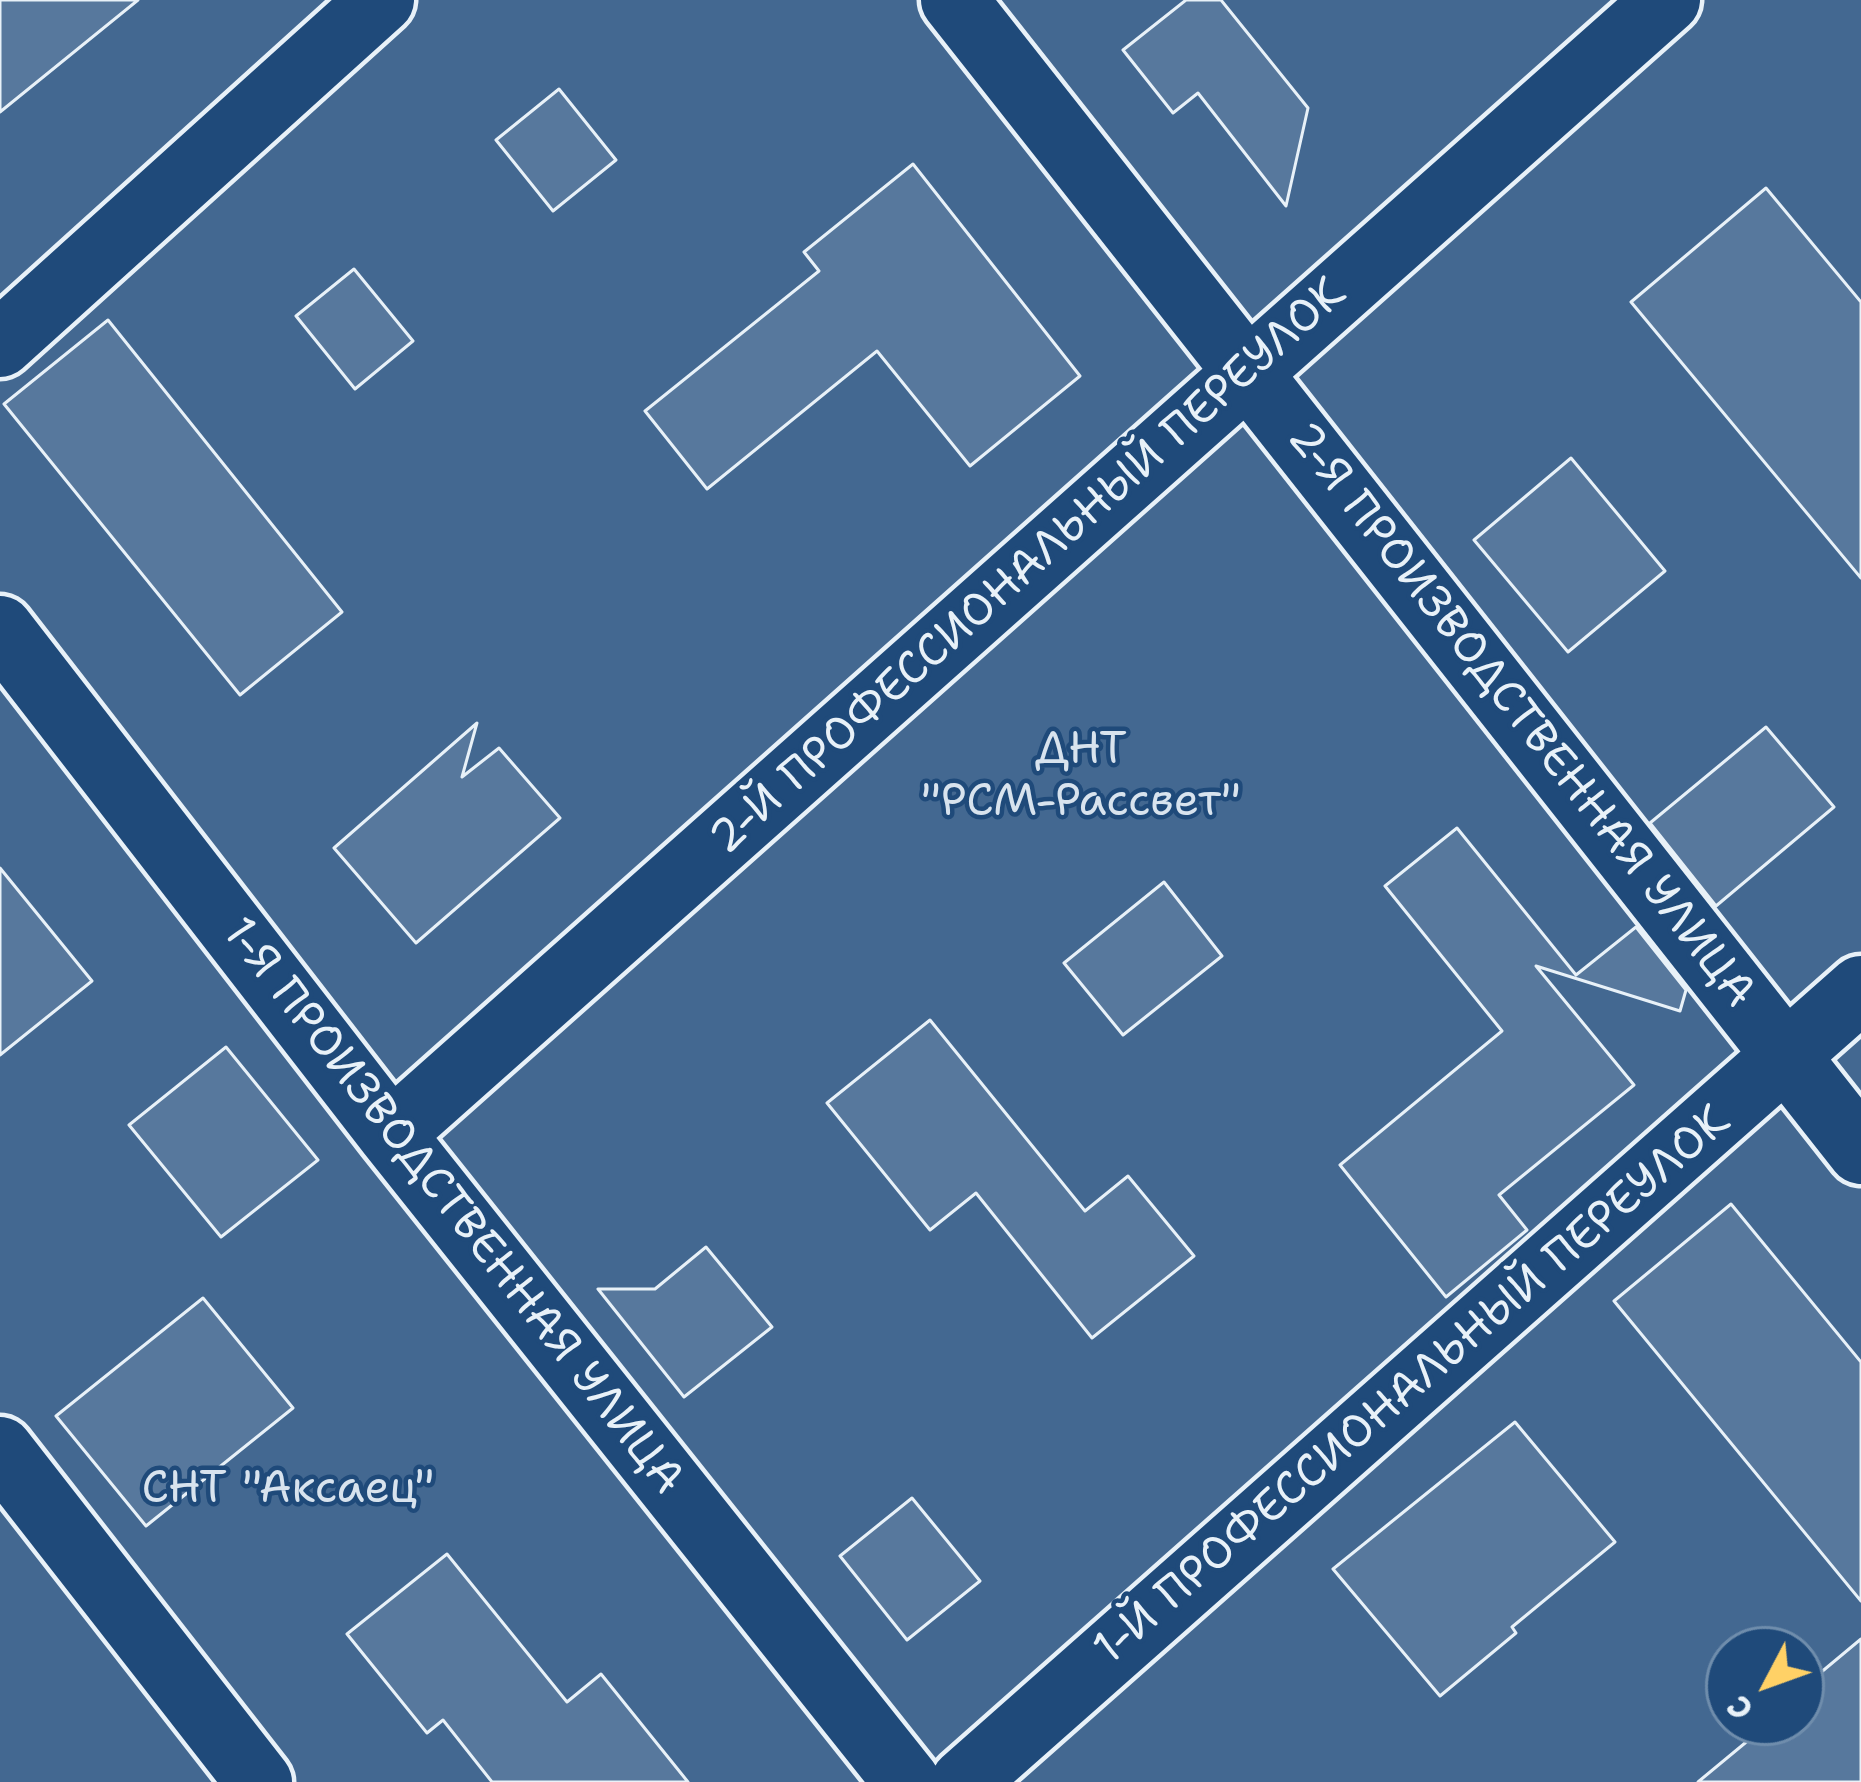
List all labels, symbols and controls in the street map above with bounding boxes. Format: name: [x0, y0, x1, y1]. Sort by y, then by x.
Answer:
street label: 2-Й ПРОФЕССИОНАЛЬНЫЙ ПЕРЕУЛОК: [700, 267, 1358, 867]
street label: 2-Я ПРОИЗВОДСТВЕННАЯ УЛИЦА: [1275, 413, 1765, 1019]
park label: ДНТ "РСМ-Рассвет": [921, 724, 1241, 830]
street label: 1-Я ПРОИЗВОДСТВЕННАЯ УЛИЦА: [210, 908, 694, 1506]
street label: 1-Й ПРОФЕССИОНАЛЬНЫЙ ПЕРЕУЛОК: [1084, 1095, 1742, 1677]
park label: СНТ "Аксаец": [142, 1463, 434, 1517]
north arrow: [1705, 1626, 1825, 1746]
text: С: [1716, 1686, 1763, 1730]

